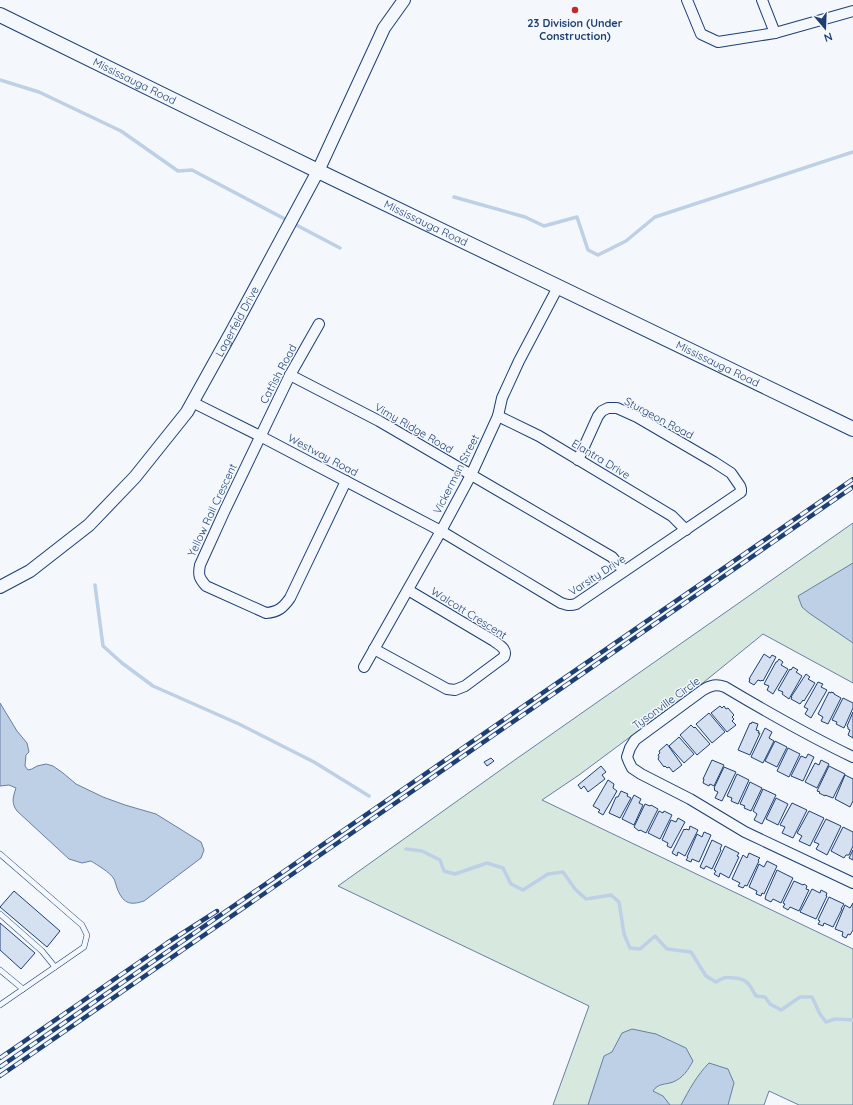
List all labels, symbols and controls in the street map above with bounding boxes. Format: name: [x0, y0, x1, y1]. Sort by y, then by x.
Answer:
marker: 23 Division (Under Construction): [570, 5, 580, 15]
north arrow: [805, 8, 845, 48]
place label: 23 Division (Under Construction): [527, 16, 623, 43]
text: N: [822, 30, 834, 45]
street label: Mississauga Road: [91, 55, 179, 107]
street label: Mississauga Road: [382, 197, 470, 249]
street label: Lagerfeld Drive: [212, 284, 262, 359]
street label: Mississauga Road: [674, 338, 762, 390]
street label: Catfish Road: [256, 342, 300, 406]
street label: Sturgeon Road: [622, 394, 696, 442]
street label: Vimy Ridge Road: [372, 400, 456, 456]
street label: Westway Road: [285, 431, 361, 479]
street label: Vickerman Street: [430, 432, 482, 516]
street label: Elantra Drive: [569, 436, 633, 482]
street label: Yellow Rail Crescent: [184, 461, 240, 559]
street label: Varsity Drive: [566, 551, 628, 599]
street label: Walcott Crescent: [428, 584, 510, 642]
street label: Tysonville Circle: [629, 674, 703, 732]

